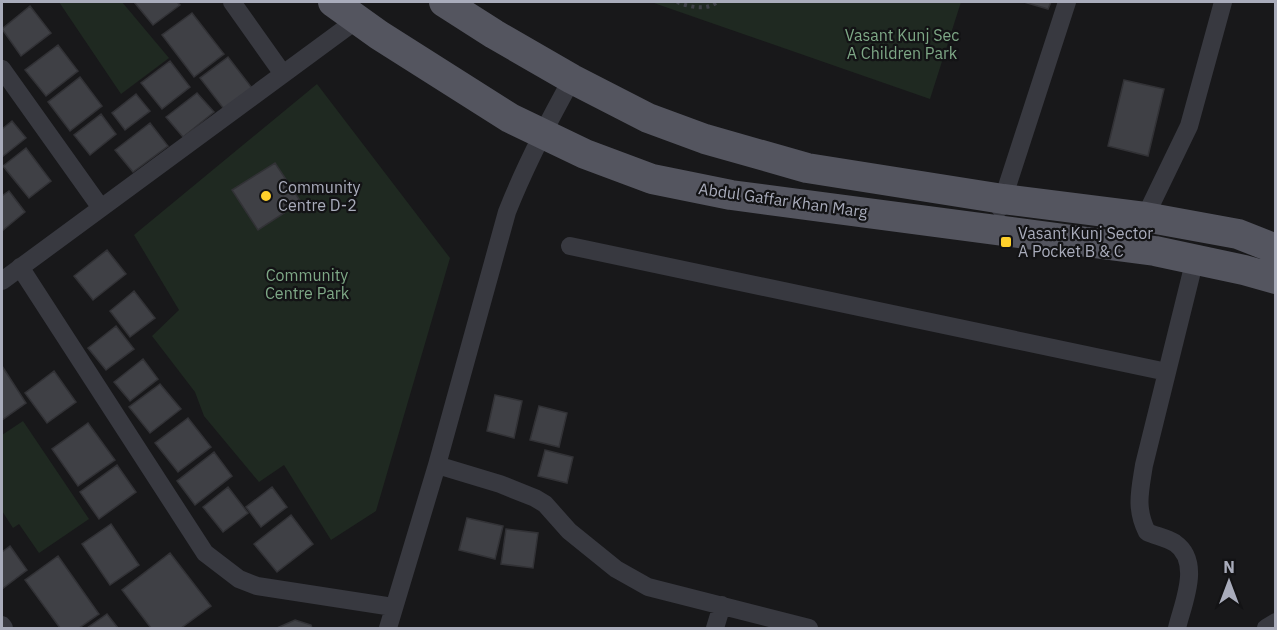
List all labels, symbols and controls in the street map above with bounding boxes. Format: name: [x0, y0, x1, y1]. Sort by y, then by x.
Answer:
park label: Vasant Kunj Sec A Children Park: [845, 25, 959, 63]
place label: Community Centre D-2: [278, 177, 361, 215]
street label: Abdul Gaffar Khan Marg: [697, 178, 869, 222]
marker: Community Centre D-2: [259, 189, 273, 203]
place label: Vasant Kunj Sector A Pocket B & C: [1018, 223, 1153, 261]
marker: Vasant Kunj Sector A Pocket B & C: [999, 235, 1013, 249]
park label: Community Centre Park: [265, 265, 350, 303]
north arrow: [1199, 552, 1259, 612]
text: N: [1223, 557, 1235, 577]

